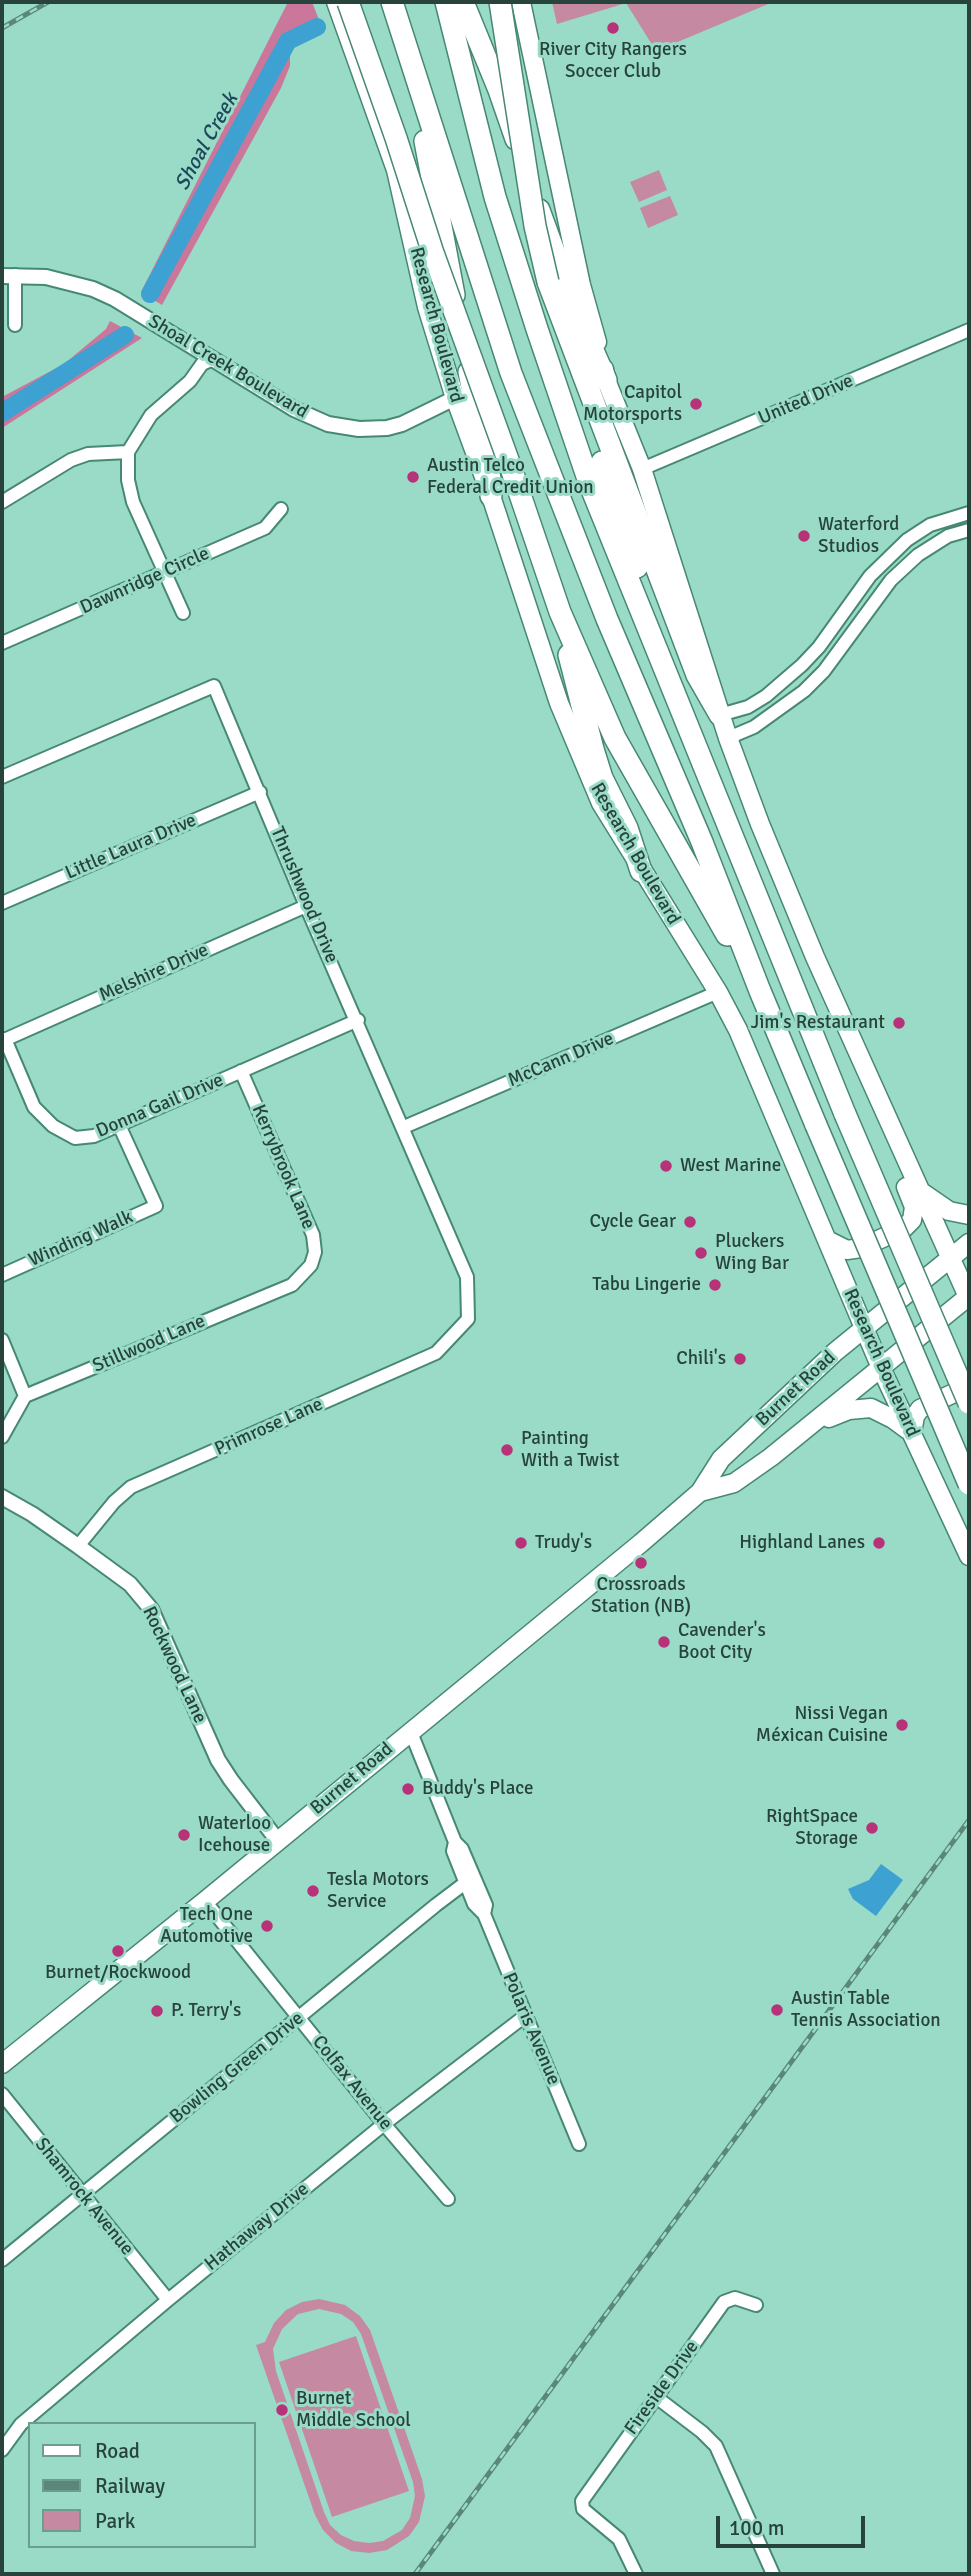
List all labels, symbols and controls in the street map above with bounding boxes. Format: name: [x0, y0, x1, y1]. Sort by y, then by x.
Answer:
marker: River City Rangers Soccer Club: [605, 20, 621, 36]
place label: River City Rangers Soccer Club: [539, 39, 687, 83]
water label: Shoal Creek: [170, 89, 244, 195]
street label: Research Boulevard: [404, 245, 468, 405]
street label: Shoal Creek Boulevard: [144, 310, 312, 424]
street label: United Drive: [755, 370, 857, 430]
place label: Capitol Motorsports: [583, 382, 682, 426]
marker: Capitol Motorsports: [688, 396, 704, 412]
place label: Austin Telco Federal Credit Union: [427, 455, 594, 499]
marker: Austin Telco Federal Credit Union: [405, 469, 421, 485]
place label: Waterford Studios: [818, 514, 899, 558]
marker: Waterford Studios: [796, 528, 812, 544]
street label: Dawnridge Circle: [77, 542, 213, 620]
street label: Research Boulevard: [585, 779, 685, 929]
street label: Little Laura Drive: [62, 809, 200, 885]
street label: Thrushwood Drive: [265, 824, 343, 966]
street label: Melshire Drive: [96, 939, 212, 1007]
place label: Jim's Restaurant: [751, 1012, 885, 1034]
marker: Jim's Restaurant: [891, 1015, 907, 1031]
street label: McCann Drive: [505, 1027, 617, 1093]
street label: Donna Gail Drive: [93, 1069, 227, 1143]
street label: Kerrybrook Lane: [246, 1101, 320, 1233]
place label: West Marine: [680, 1155, 781, 1177]
marker: West Marine: [658, 1158, 674, 1174]
street label: Winding Walk: [25, 1206, 137, 1272]
place label: Cycle Gear: [589, 1211, 676, 1233]
marker: Cycle Gear: [682, 1214, 698, 1230]
place label: Pluckers Wing Bar: [715, 1231, 789, 1275]
marker: Pluckers Wing Bar: [693, 1245, 709, 1261]
place label: Tabu Lingerie: [592, 1274, 701, 1296]
marker: Tabu Lingerie: [707, 1277, 723, 1293]
street label: Research Boulevard: [838, 1285, 924, 1441]
street label: Stillwood Lane: [89, 1310, 209, 1378]
street label: Burnet Road: [752, 1346, 840, 1432]
place label: Chili's: [676, 1348, 726, 1370]
marker: Chili's: [732, 1351, 748, 1367]
street label: Primrose Lane: [211, 1393, 327, 1461]
place label: Painting With a Twist: [521, 1428, 619, 1472]
marker: Painting With a Twist: [499, 1442, 515, 1458]
place label: Trudy's: [535, 1532, 592, 1554]
place label: Highland Lanes: [739, 1532, 865, 1554]
marker: Trudy's: [513, 1535, 529, 1551]
marker: Highland Lanes: [871, 1535, 887, 1551]
marker: Crossroads Station (NB): [633, 1555, 649, 1571]
place label: Crossroads Station (NB): [591, 1574, 691, 1618]
street label: Rockwood Lane: [137, 1603, 211, 1727]
place label: Cavender's Boot City: [678, 1620, 766, 1664]
marker: Cavender's Boot City: [656, 1634, 672, 1650]
place label: Nissi Vegan Méxican Cuisine: [756, 1703, 888, 1747]
marker: Nissi Vegan Méxican Cuisine: [894, 1717, 910, 1733]
street label: Burnet Road: [306, 1738, 398, 1820]
place label: Buddy's Place: [422, 1778, 534, 1800]
marker: Buddy's Place: [400, 1781, 416, 1797]
place label: RightSpace Storage: [766, 1806, 858, 1850]
place label: Waterloo Icehouse: [198, 1813, 271, 1857]
marker: RightSpace Storage: [864, 1820, 880, 1836]
marker: Waterloo Icehouse: [176, 1827, 192, 1843]
place label: Tesla Motors Service: [327, 1869, 429, 1913]
marker: Tesla Motors Service: [305, 1883, 321, 1899]
place label: Tech One Automotive: [160, 1904, 253, 1948]
marker: Tech One Automotive: [259, 1918, 275, 1934]
marker: Burnet/Rockwood: [110, 1943, 126, 1959]
place label: Burnet/Rockwood: [45, 1962, 191, 1984]
street label: Polaris Avenue: [497, 1969, 565, 2089]
place label: Austin Table Tennis Association: [791, 1988, 941, 2032]
place label: P. Terry's: [171, 2000, 241, 2022]
marker: Austin Table Tennis Association: [769, 2002, 785, 2018]
marker: P. Terry's: [149, 2003, 165, 2019]
street label: Bowling Green Drive: [166, 2007, 308, 2129]
street label: Colfax Avenue: [307, 2031, 397, 2135]
street label: Shamrock Avenue: [30, 2134, 138, 2260]
street label: Hathaway Drive: [200, 2178, 314, 2276]
street label: Fireside Drive: [620, 2336, 704, 2440]
place label: Burnet Middle School: [296, 2388, 411, 2432]
marker: Burnet Middle School: [274, 2402, 290, 2418]
legend: [28, 2422, 256, 2548]
text: Road: [95, 2438, 140, 2464]
text: Railway: [95, 2473, 165, 2499]
scale bar: [719, 2502, 868, 2546]
text: Park: [95, 2508, 135, 2534]
text: 100 m: [729, 2515, 784, 2541]

